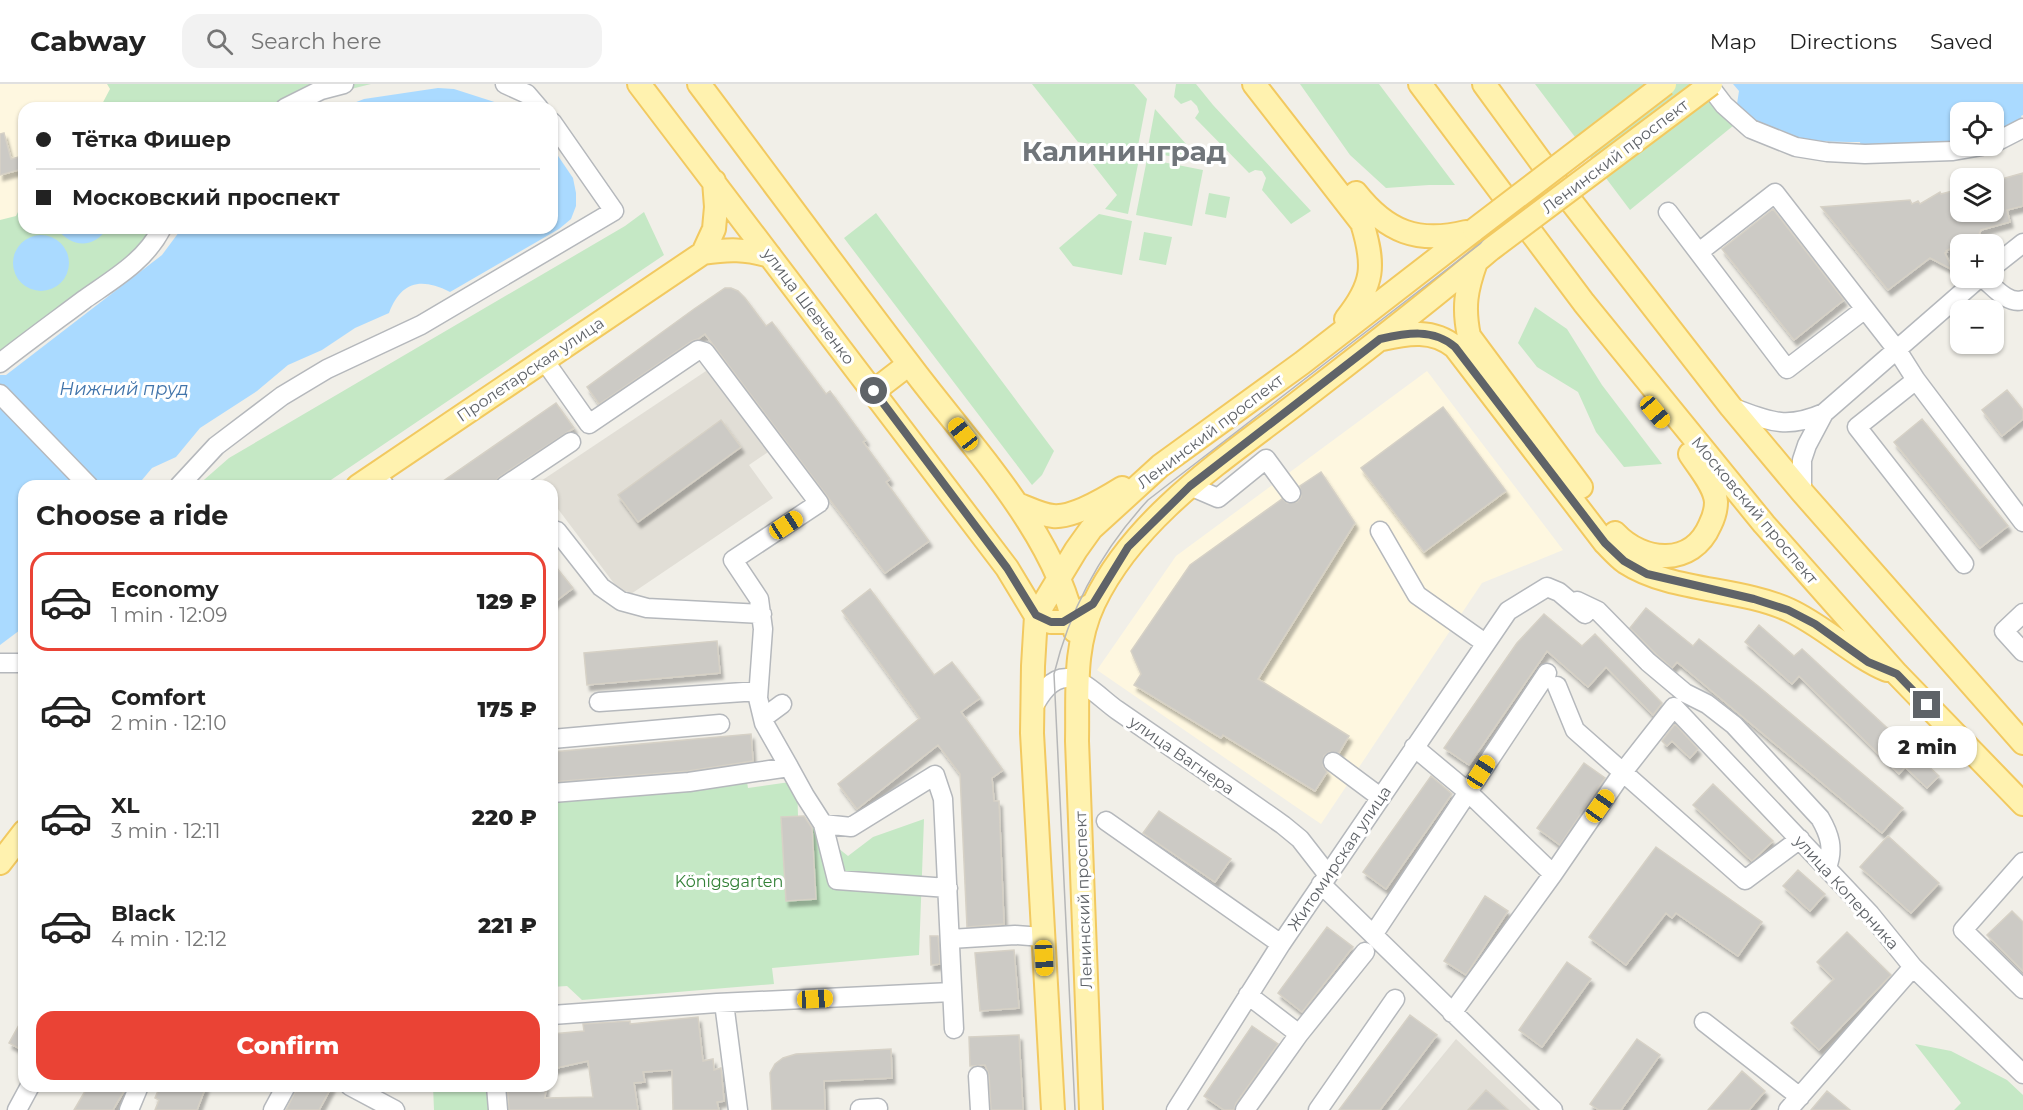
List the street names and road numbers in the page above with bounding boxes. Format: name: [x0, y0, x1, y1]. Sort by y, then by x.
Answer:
street label: Ленинский проспект: [1539, 95, 1692, 218]
street label: улица Шевченко: [758, 244, 859, 368]
street label: Пролетарская улица: [453, 313, 607, 426]
street label: Ленинский проспект: [1134, 370, 1287, 493]
street label: Московский проспект: [1687, 433, 1822, 588]
street label: улица Вагнера: [1125, 711, 1238, 799]
street label: Житомирская улица: [1284, 782, 1395, 934]
street label: Ленинский проспект: [1071, 810, 1096, 989]
street label: улица Коперника: [1790, 831, 1903, 953]

